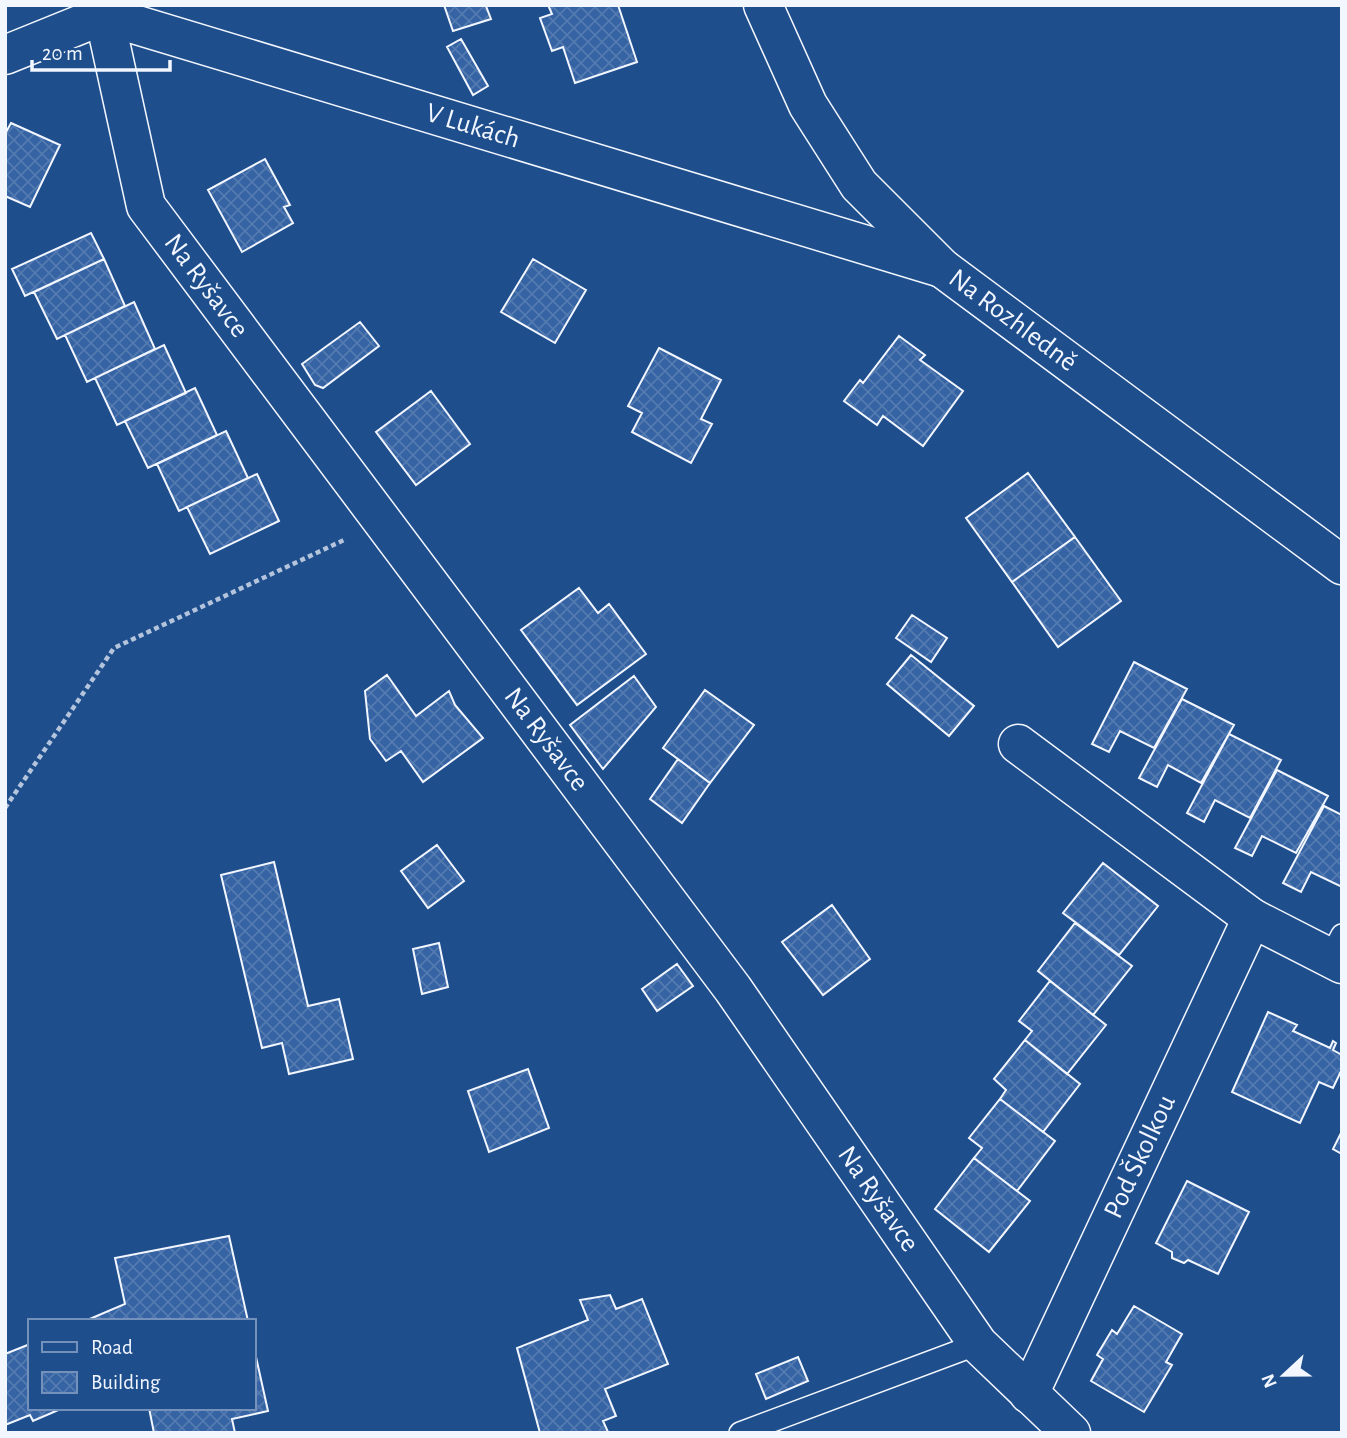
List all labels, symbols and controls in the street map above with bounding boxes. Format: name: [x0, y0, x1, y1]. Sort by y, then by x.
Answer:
scale bar: [32, 28, 170, 72]
text: 20 m: [42, 43, 83, 64]
street label: V Lukách: [422, 99, 523, 154]
street label: Na Ryšavce: [158, 229, 254, 343]
street label: Na Rozhledně: [943, 264, 1082, 377]
street label: Na Ryšavce: [499, 683, 594, 797]
street label: Pod Školkou: [1099, 1091, 1181, 1223]
street label: Na Ryšavce: [832, 1141, 924, 1257]
legend: [28, 1319, 256, 1410]
text: Road: [91, 1337, 133, 1358]
north arrow: [1249, 1340, 1319, 1410]
text: N: [1258, 1371, 1281, 1390]
text: Building: [91, 1372, 161, 1393]

